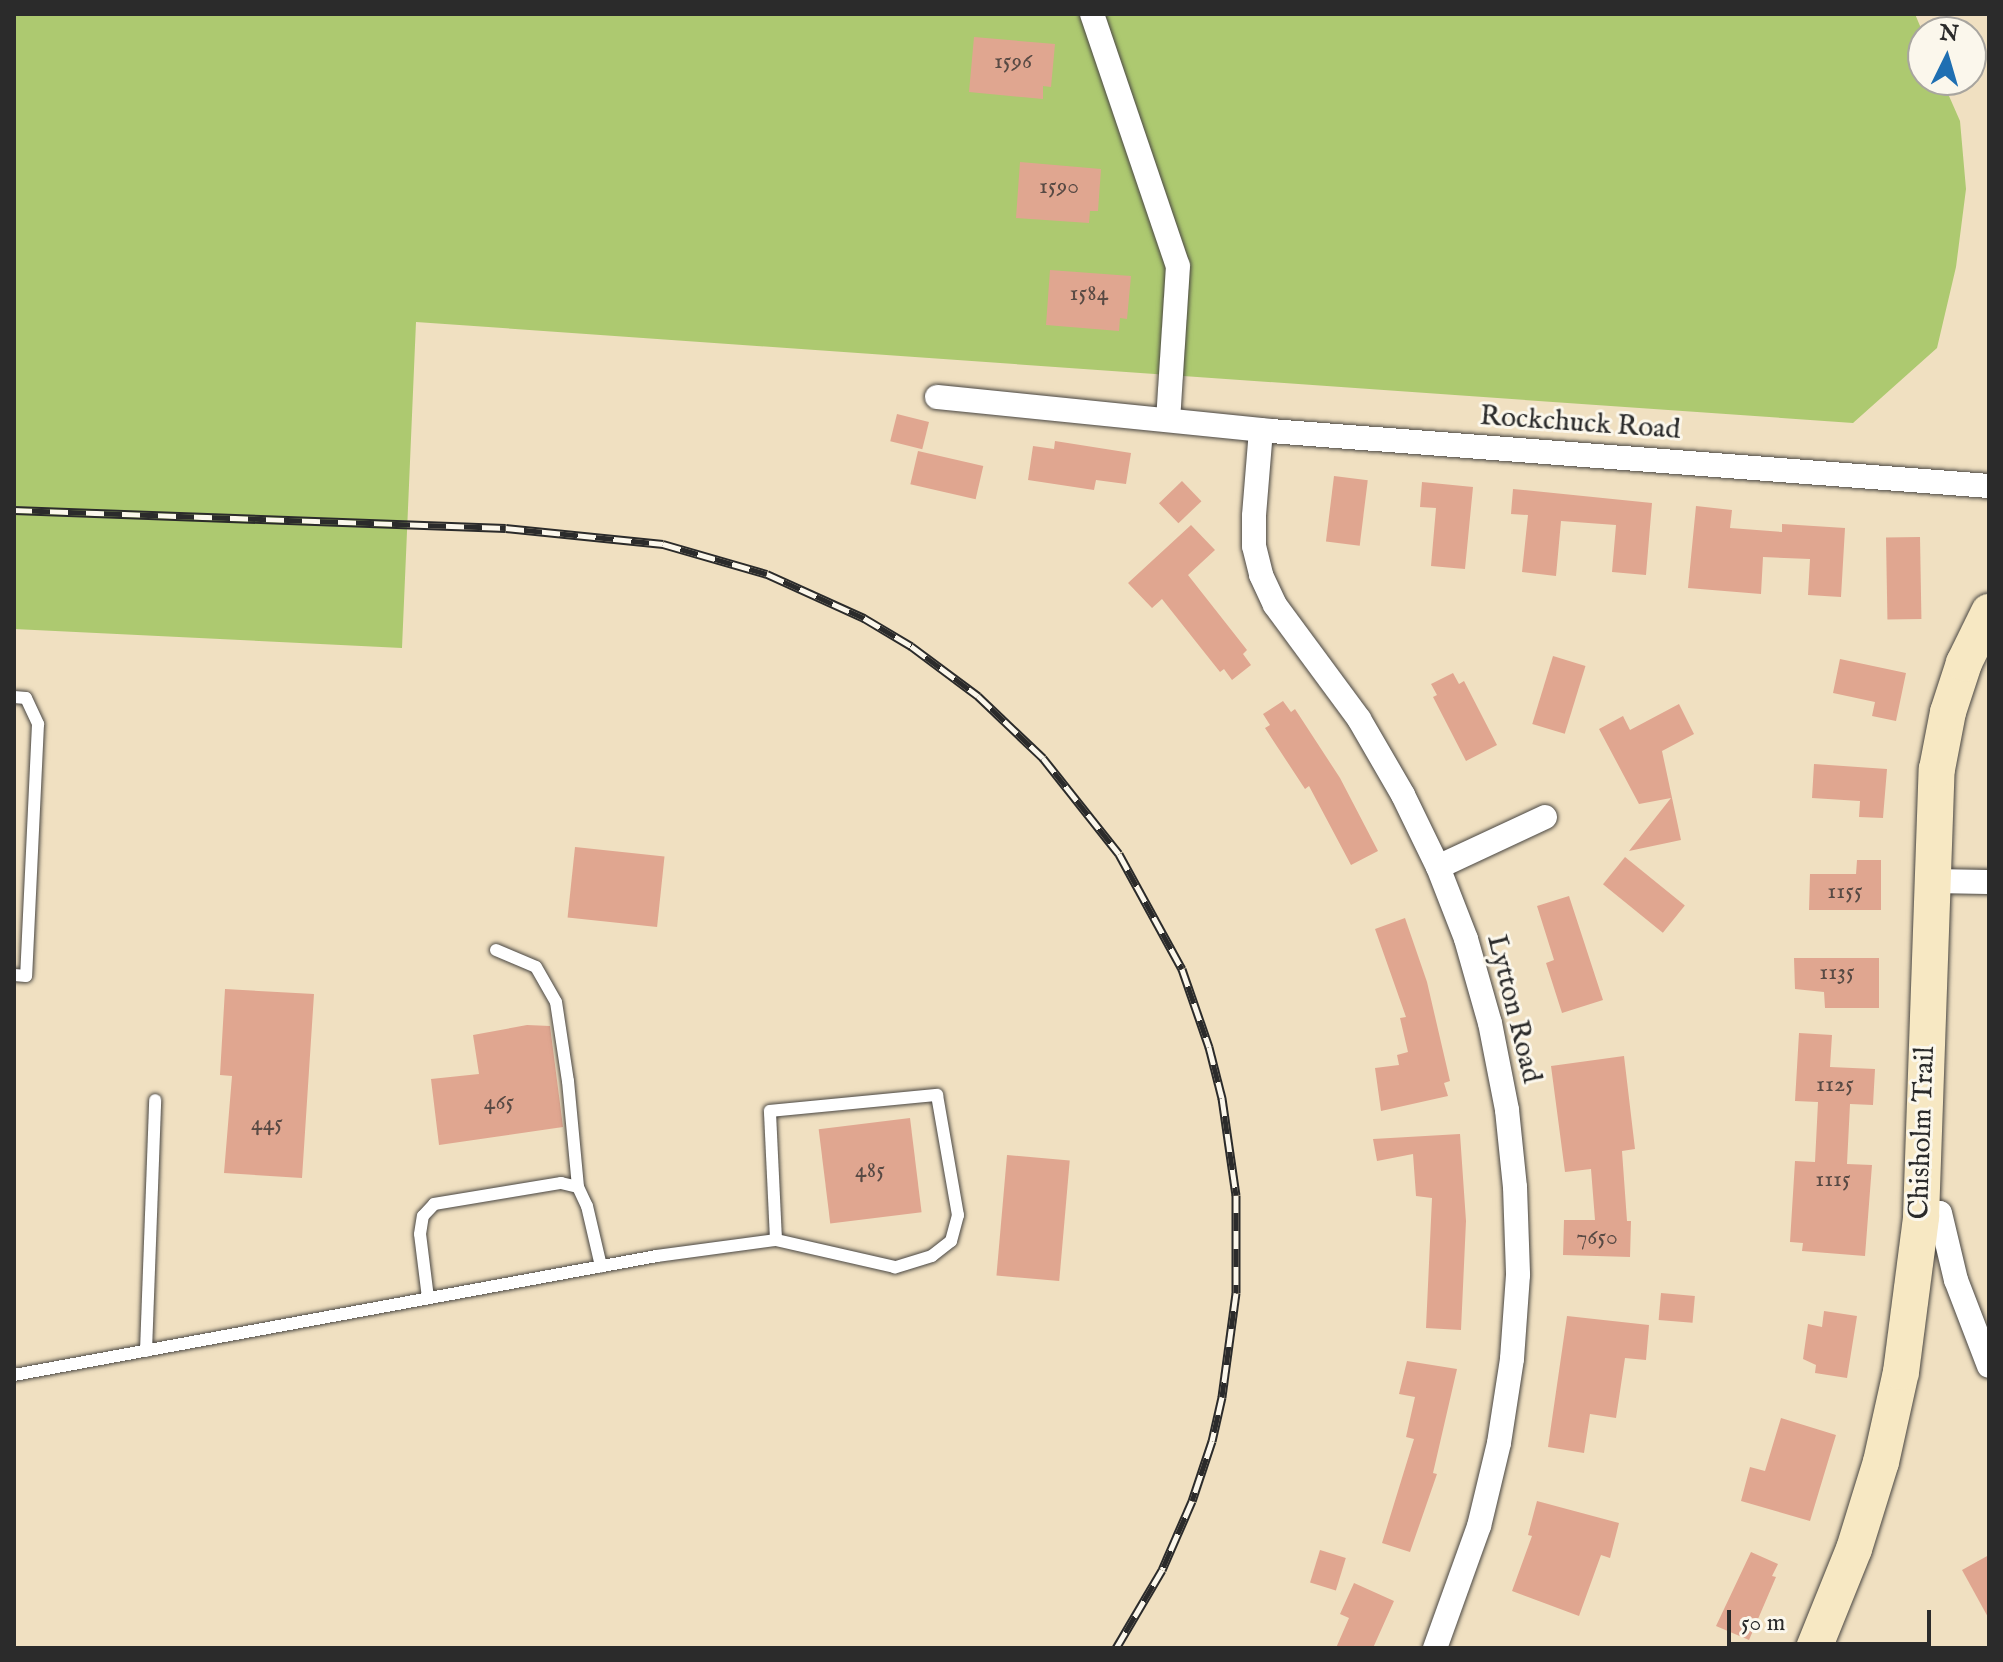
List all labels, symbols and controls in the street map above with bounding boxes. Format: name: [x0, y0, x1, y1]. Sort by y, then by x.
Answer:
north arrow: [1907, 16, 1987, 96]
text: N: [1938, 19, 1960, 49]
house number: 1596: [994, 48, 1032, 76]
house number: 1590: [1039, 173, 1079, 201]
house number: 1584: [1070, 280, 1108, 308]
street label: Rockchuck Road: [1479, 400, 1681, 448]
house number: 1155: [1827, 878, 1863, 906]
street label: Lytton Road: [1478, 931, 1548, 1087]
house number: 1135: [1819, 959, 1855, 987]
street label: Chisholm Trail: [1903, 1046, 1943, 1220]
house number: 1125: [1816, 1071, 1854, 1099]
house number: 465: [484, 1089, 514, 1117]
house number: 445: [251, 1110, 283, 1138]
house number: 485: [855, 1157, 885, 1185]
house number: 1115: [1815, 1166, 1851, 1194]
house number: 7650: [1576, 1224, 1618, 1252]
scale bar: [1731, 1594, 1935, 1644]
text: 50 m: [1741, 1608, 1785, 1639]

